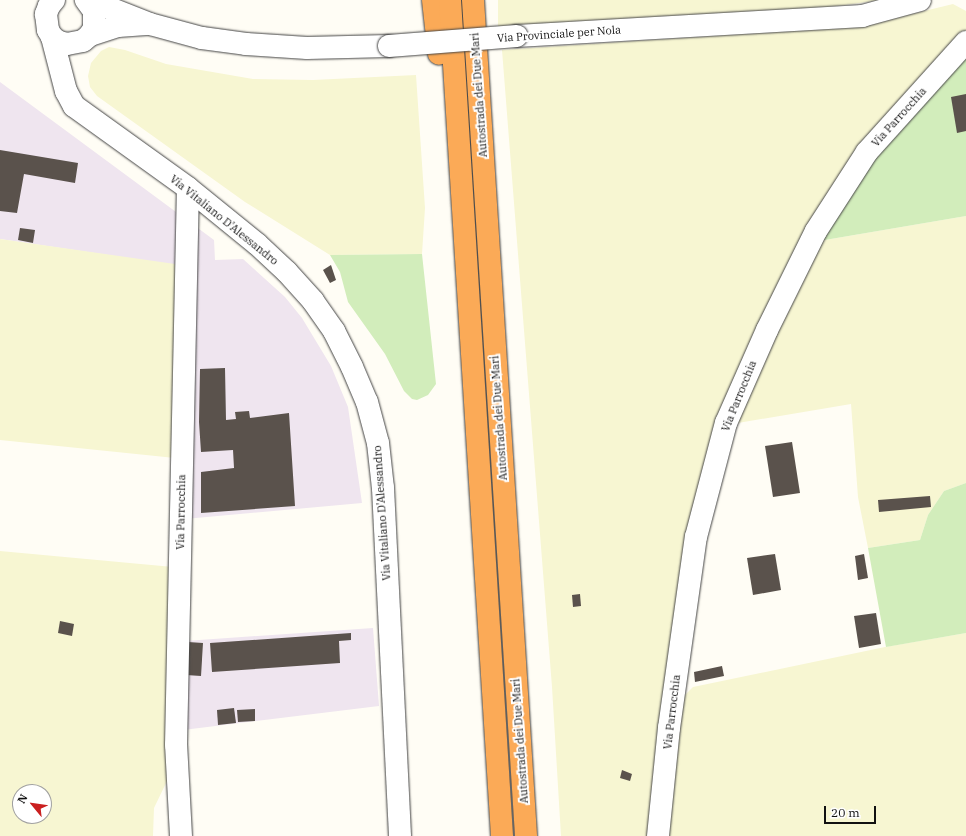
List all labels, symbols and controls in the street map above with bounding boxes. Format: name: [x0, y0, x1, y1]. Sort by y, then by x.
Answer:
street label: Via Provinciale per Nola: [497, 23, 621, 45]
street label: Autostrada dei Due Mari: [468, 32, 490, 158]
street label: Via Parrocchia: [869, 85, 929, 149]
street label: Via Vitaliano D'Alessandro: [167, 172, 281, 268]
street label: Autostrada dei Due Mari: [488, 355, 510, 481]
street label: Via Parrocchia: [719, 359, 759, 433]
street label: Via Vitaliano D'Alessandro: [371, 445, 393, 581]
street label: Via Parrocchia: [174, 474, 188, 550]
street label: Via Parrocchia: [661, 674, 683, 750]
street label: Autostrada dei Due Mari: [509, 678, 531, 804]
north arrow: [12, 784, 52, 824]
text: N: [14, 791, 31, 806]
scale bar: [826, 798, 878, 824]
text: 20 m: [831, 805, 860, 820]

